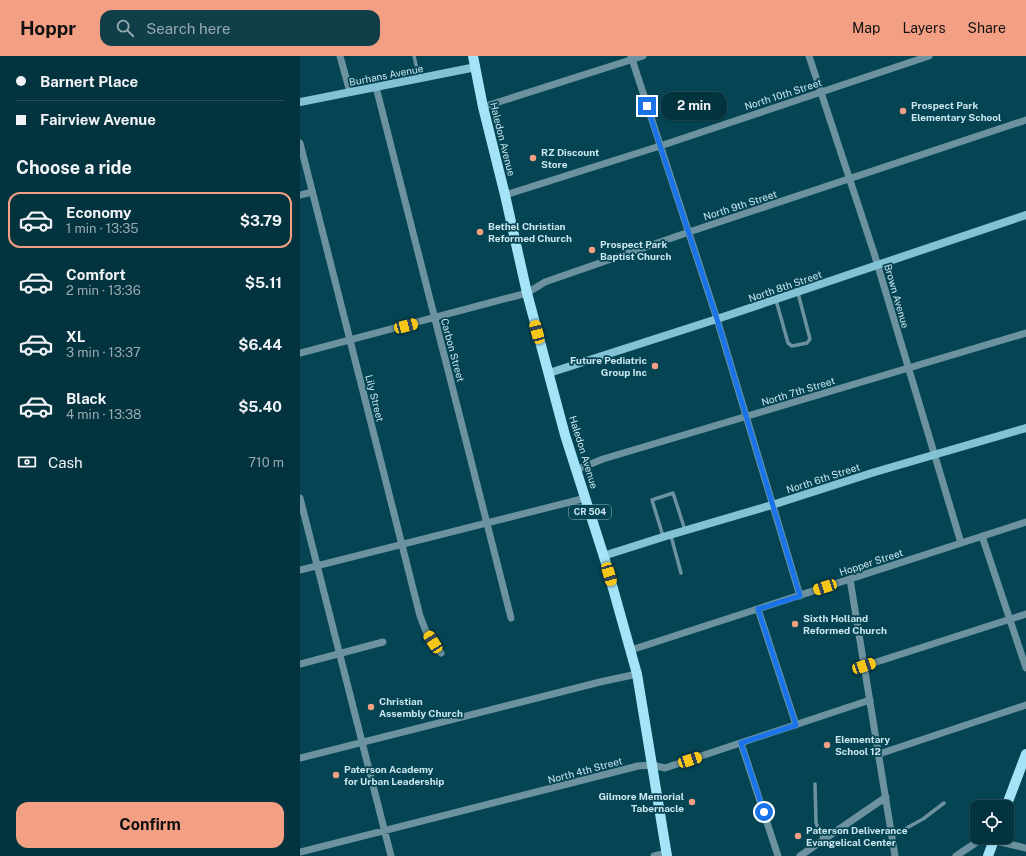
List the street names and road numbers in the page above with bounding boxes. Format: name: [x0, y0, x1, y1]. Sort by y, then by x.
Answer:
street label: Burhans Avenue: [348, 62, 424, 88]
street label: North 10th Street: [743, 76, 823, 112]
street label: Haledon Avenue: [488, 101, 518, 178]
street label: North 9th Street: [702, 187, 778, 223]
street label: Brown Avenue: [882, 262, 912, 330]
street label: North 8th Street: [747, 268, 823, 304]
street label: Carbon Street: [439, 317, 467, 383]
street label: Lily Street: [363, 373, 387, 423]
street label: North 7th Street: [760, 374, 836, 408]
street label: Haledon Avenue: [567, 414, 601, 490]
street label: North 6th Street: [785, 460, 861, 496]
road number: CR 504: [569, 505, 611, 519]
street label: Hopper Street: [838, 546, 905, 578]
street label: North 4th Street: [546, 754, 624, 786]

